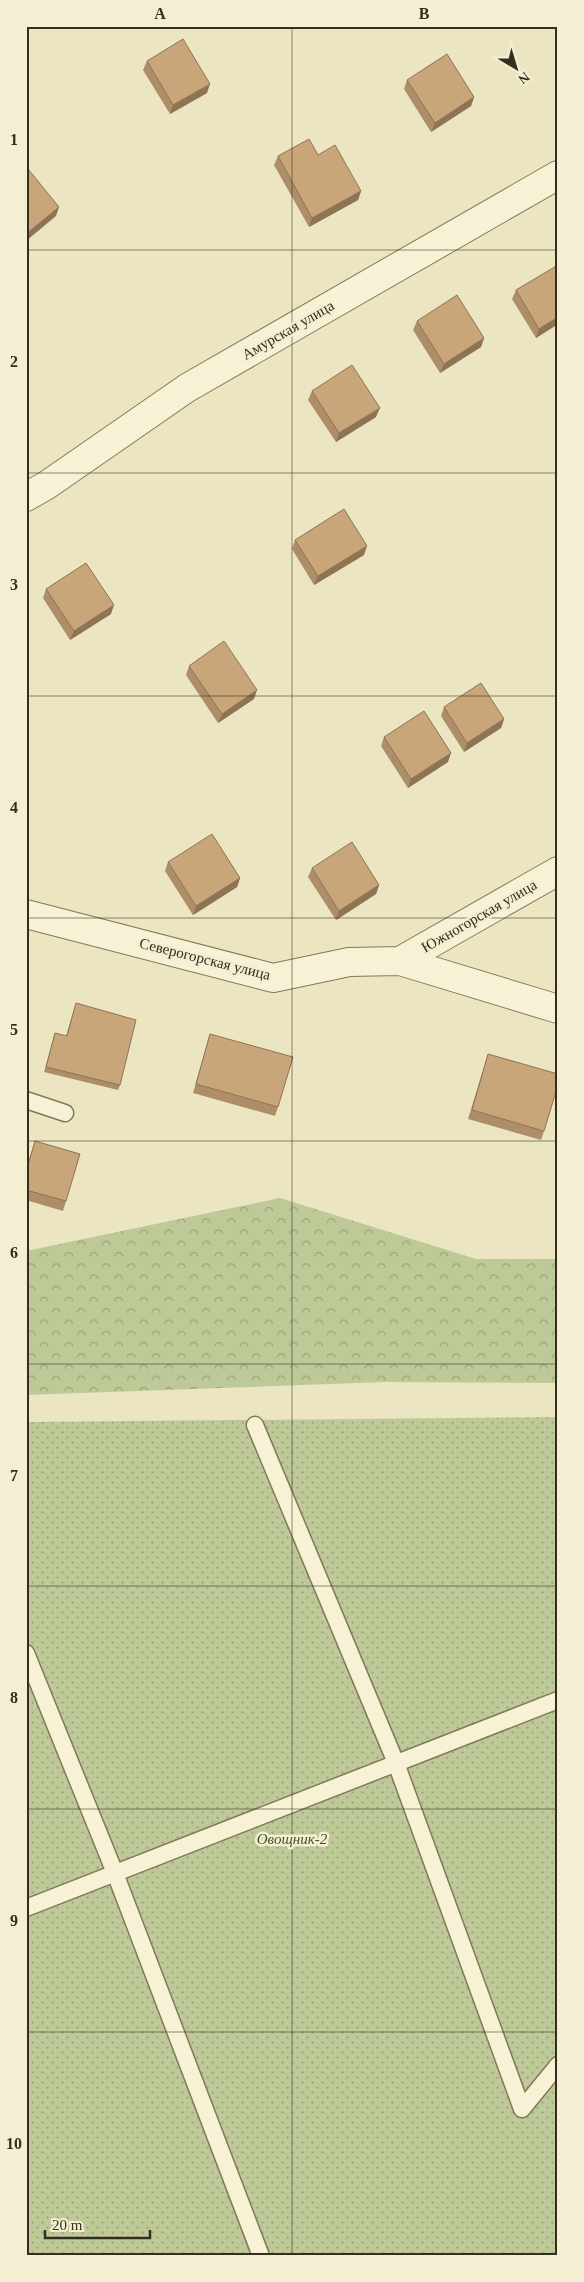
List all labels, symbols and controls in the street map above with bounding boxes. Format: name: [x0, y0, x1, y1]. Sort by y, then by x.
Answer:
text: A: [154, 5, 166, 22]
text: B: [419, 5, 430, 22]
north arrow: [492, 42, 542, 92]
text: N: [515, 69, 532, 87]
text: 1: [10, 131, 18, 148]
street label: Амурская улица: [239, 297, 337, 363]
text: 2: [10, 353, 18, 370]
text: 3: [10, 576, 18, 593]
text: 4: [10, 799, 18, 816]
street label: Южногорская улица: [419, 876, 540, 956]
street label: Северогорская улица: [138, 935, 272, 983]
text: 5: [10, 1021, 18, 1038]
text: 6: [10, 1244, 18, 1261]
text: 7: [10, 1467, 18, 1484]
text: 8: [10, 1689, 18, 1706]
park label: Овощник-2: [257, 1831, 328, 1847]
text: 9: [10, 1912, 18, 1929]
text: 10: [6, 2135, 22, 2152]
scale bar: [45, 2207, 150, 2239]
text: 20 m: [52, 2217, 83, 2233]

